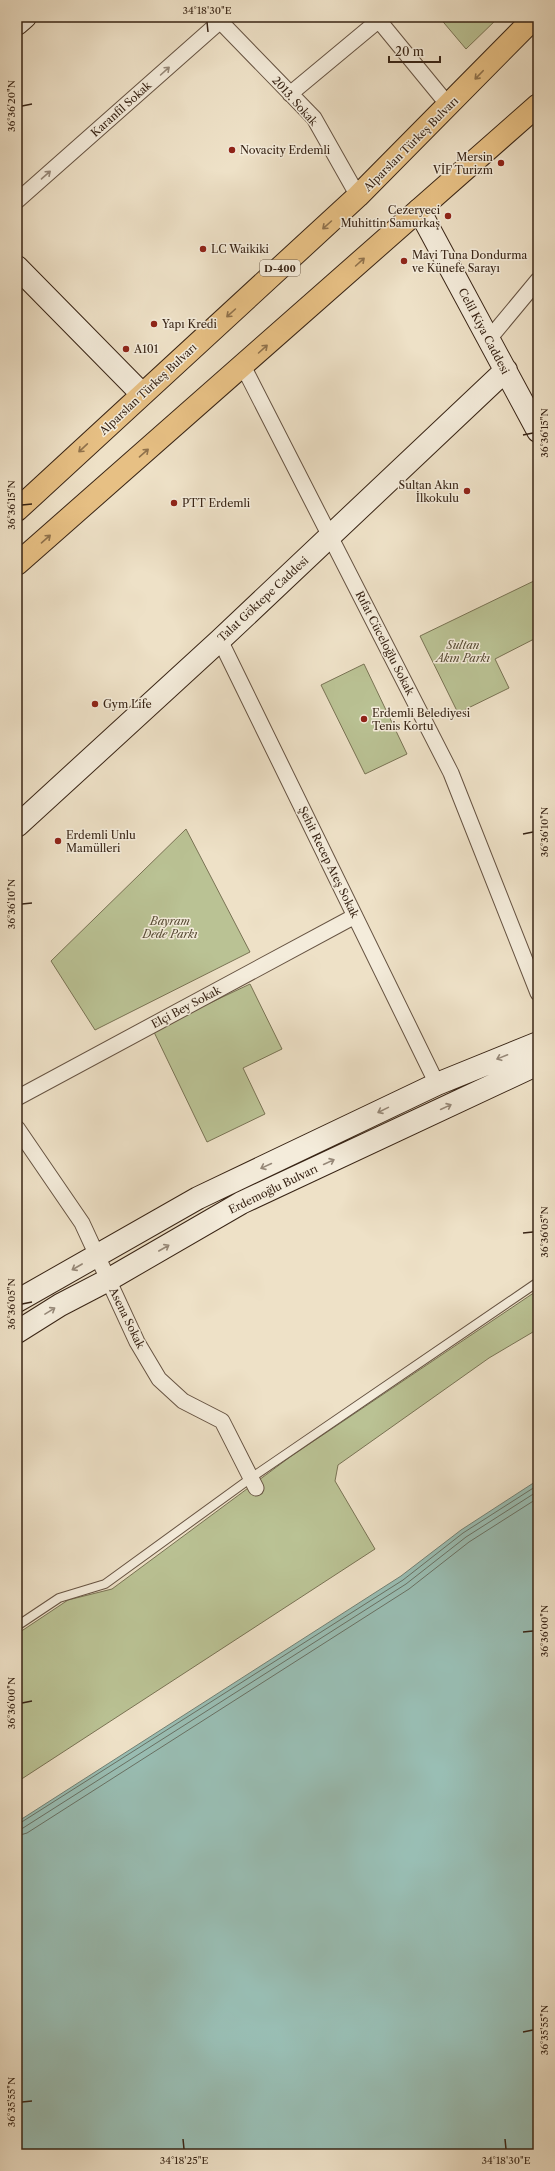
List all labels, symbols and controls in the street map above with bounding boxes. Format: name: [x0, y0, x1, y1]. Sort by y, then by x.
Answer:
text: 34°18'30"E: [182, 4, 232, 17]
scale bar: [389, 38, 440, 64]
text: 20 m: [395, 44, 424, 59]
one-way arrow: [159, 66, 170, 75]
one-way arrow: [474, 70, 484, 80]
street label: 2013. Sokak: [269, 73, 321, 129]
street label: Karanfil Sokak: [88, 78, 155, 140]
text: 36°36'20"N: [5, 80, 18, 132]
street label: Alparslan Türkeş Bulvarı: [360, 93, 462, 195]
place label: Novacity Erdemli: [240, 143, 331, 157]
marker: Novacity Erdemli: [227, 145, 237, 155]
place label: Mersin VİF Turizm: [432, 150, 494, 177]
marker: Mersin VİF Turizm: [496, 158, 506, 168]
one-way arrow: [41, 171, 52, 180]
place label: Cezeryeci Muhittin Samurkaş: [340, 203, 441, 230]
marker: Cezeryeci Muhittin Samurkaş: [443, 211, 453, 221]
one-way arrow: [322, 220, 332, 229]
place label: LC Waikiki: [211, 242, 269, 256]
marker: LC Waikiki: [198, 244, 208, 254]
place label: Mavi Tuna Dondurma ve Künefe Sarayı: [411, 248, 527, 275]
marker: Mavi Tuna Dondurma ve Künefe Sarayı: [399, 256, 409, 266]
one-way arrow: [355, 258, 365, 267]
road number: D-400: [260, 260, 300, 276]
street label: Celil Kiya Caddesi: [455, 285, 513, 377]
one-way arrow: [226, 308, 236, 317]
place label: Yapı Kredi: [161, 317, 218, 331]
marker: Yapı Kredi: [149, 319, 159, 329]
street label: Alparslan Türkeş Bulvarı: [96, 340, 200, 438]
place label: A101: [133, 342, 159, 356]
marker: A101: [121, 344, 131, 354]
one-way arrow: [257, 344, 268, 353]
text: 36°36'15"N: [538, 408, 551, 458]
one-way arrow: [78, 444, 89, 453]
one-way arrow: [139, 448, 149, 458]
place label: Sultan Akın İlkokulu: [399, 478, 459, 505]
text: 36°36'15"N: [5, 480, 18, 530]
marker: Sultan Akın İlkokulu: [462, 486, 472, 496]
place label: PTT Erdemli: [182, 496, 251, 510]
marker: PTT Erdemli: [169, 498, 179, 508]
one-way arrow: [41, 534, 52, 543]
street label: Talat Göktepe Caddesi: [215, 553, 312, 645]
street label: Rıfat Cüceloğlu Sokak: [353, 588, 418, 698]
park label: Sultan Akın Parkı: [434, 638, 490, 665]
place label: Gym Life: [103, 697, 152, 711]
marker: Gym Life: [90, 699, 100, 709]
place label: Erdemli Belediyesi Tenis Kortu: [372, 706, 471, 733]
marker: Erdemli Belediyesi Tenis Kortu: [359, 714, 369, 724]
street label: Şehit Recep Ateş Sokak: [296, 804, 362, 921]
text: 36°36'10"N: [538, 807, 551, 857]
place label: Erdemli Unlu Mamülleri: [66, 828, 136, 855]
marker: Erdemli Unlu Mamülleri: [53, 836, 63, 846]
text: 36°36'10"N: [5, 879, 18, 929]
park label: Bayram Dede Parkı: [141, 914, 198, 941]
street label: Elçi Bey Sokak: [149, 982, 224, 1031]
one-way arrow: [496, 1054, 508, 1062]
one-way arrow: [440, 1103, 452, 1110]
one-way arrow: [377, 1107, 389, 1114]
one-way arrow: [322, 1158, 334, 1165]
street label: Erdemoğlu Bulvarı: [226, 1161, 321, 1217]
one-way arrow: [260, 1163, 272, 1170]
text: 36°36'05"N: [538, 1206, 551, 1258]
one-way arrow: [158, 1243, 170, 1251]
one-way arrow: [71, 1263, 83, 1271]
text: 36°36'05"N: [5, 1278, 18, 1330]
street label: Asena Sokak: [106, 1284, 148, 1351]
one-way arrow: [44, 1307, 55, 1315]
text: 36°36'00"N: [538, 1605, 551, 1657]
text: 36°36'00"N: [5, 1677, 18, 1729]
text: 36°35'55"N: [538, 2005, 551, 2055]
text: 36°35'55"N: [5, 2077, 18, 2127]
text: 34°18'25"E: [160, 2154, 208, 2167]
text: 34°18'30"E: [481, 2154, 531, 2167]

